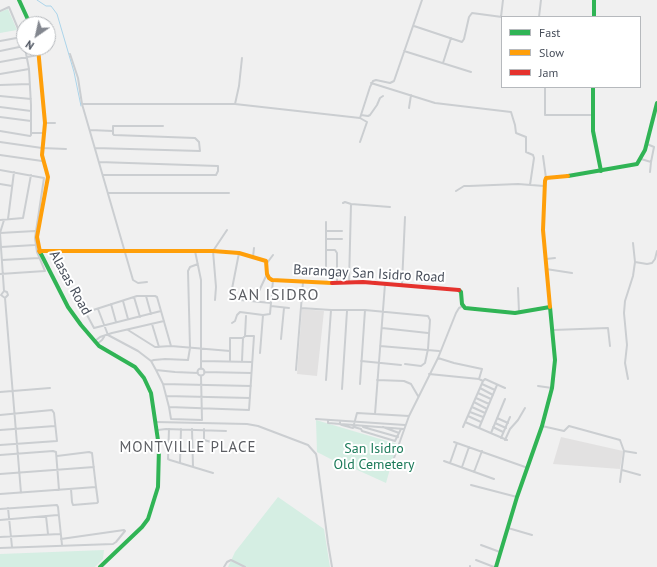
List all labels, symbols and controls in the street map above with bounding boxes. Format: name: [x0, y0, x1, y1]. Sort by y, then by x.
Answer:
north arrow: [16, 16, 56, 56]
legend: [501, 16, 641, 88]
text: Fast: [539, 25, 560, 40]
text: N: [23, 37, 37, 53]
text: Slow: [539, 45, 564, 60]
text: Jam: [539, 65, 558, 80]
street label: Alasas Road: [45, 248, 95, 318]
street label: Barangay San Isidro Road: [293, 262, 445, 286]
district label: SAN ISIDRO: [229, 285, 319, 305]
district label: MONTVILLE PLACE: [119, 439, 257, 457]
park label: San Isidro Old Cemetery: [333, 441, 415, 474]

